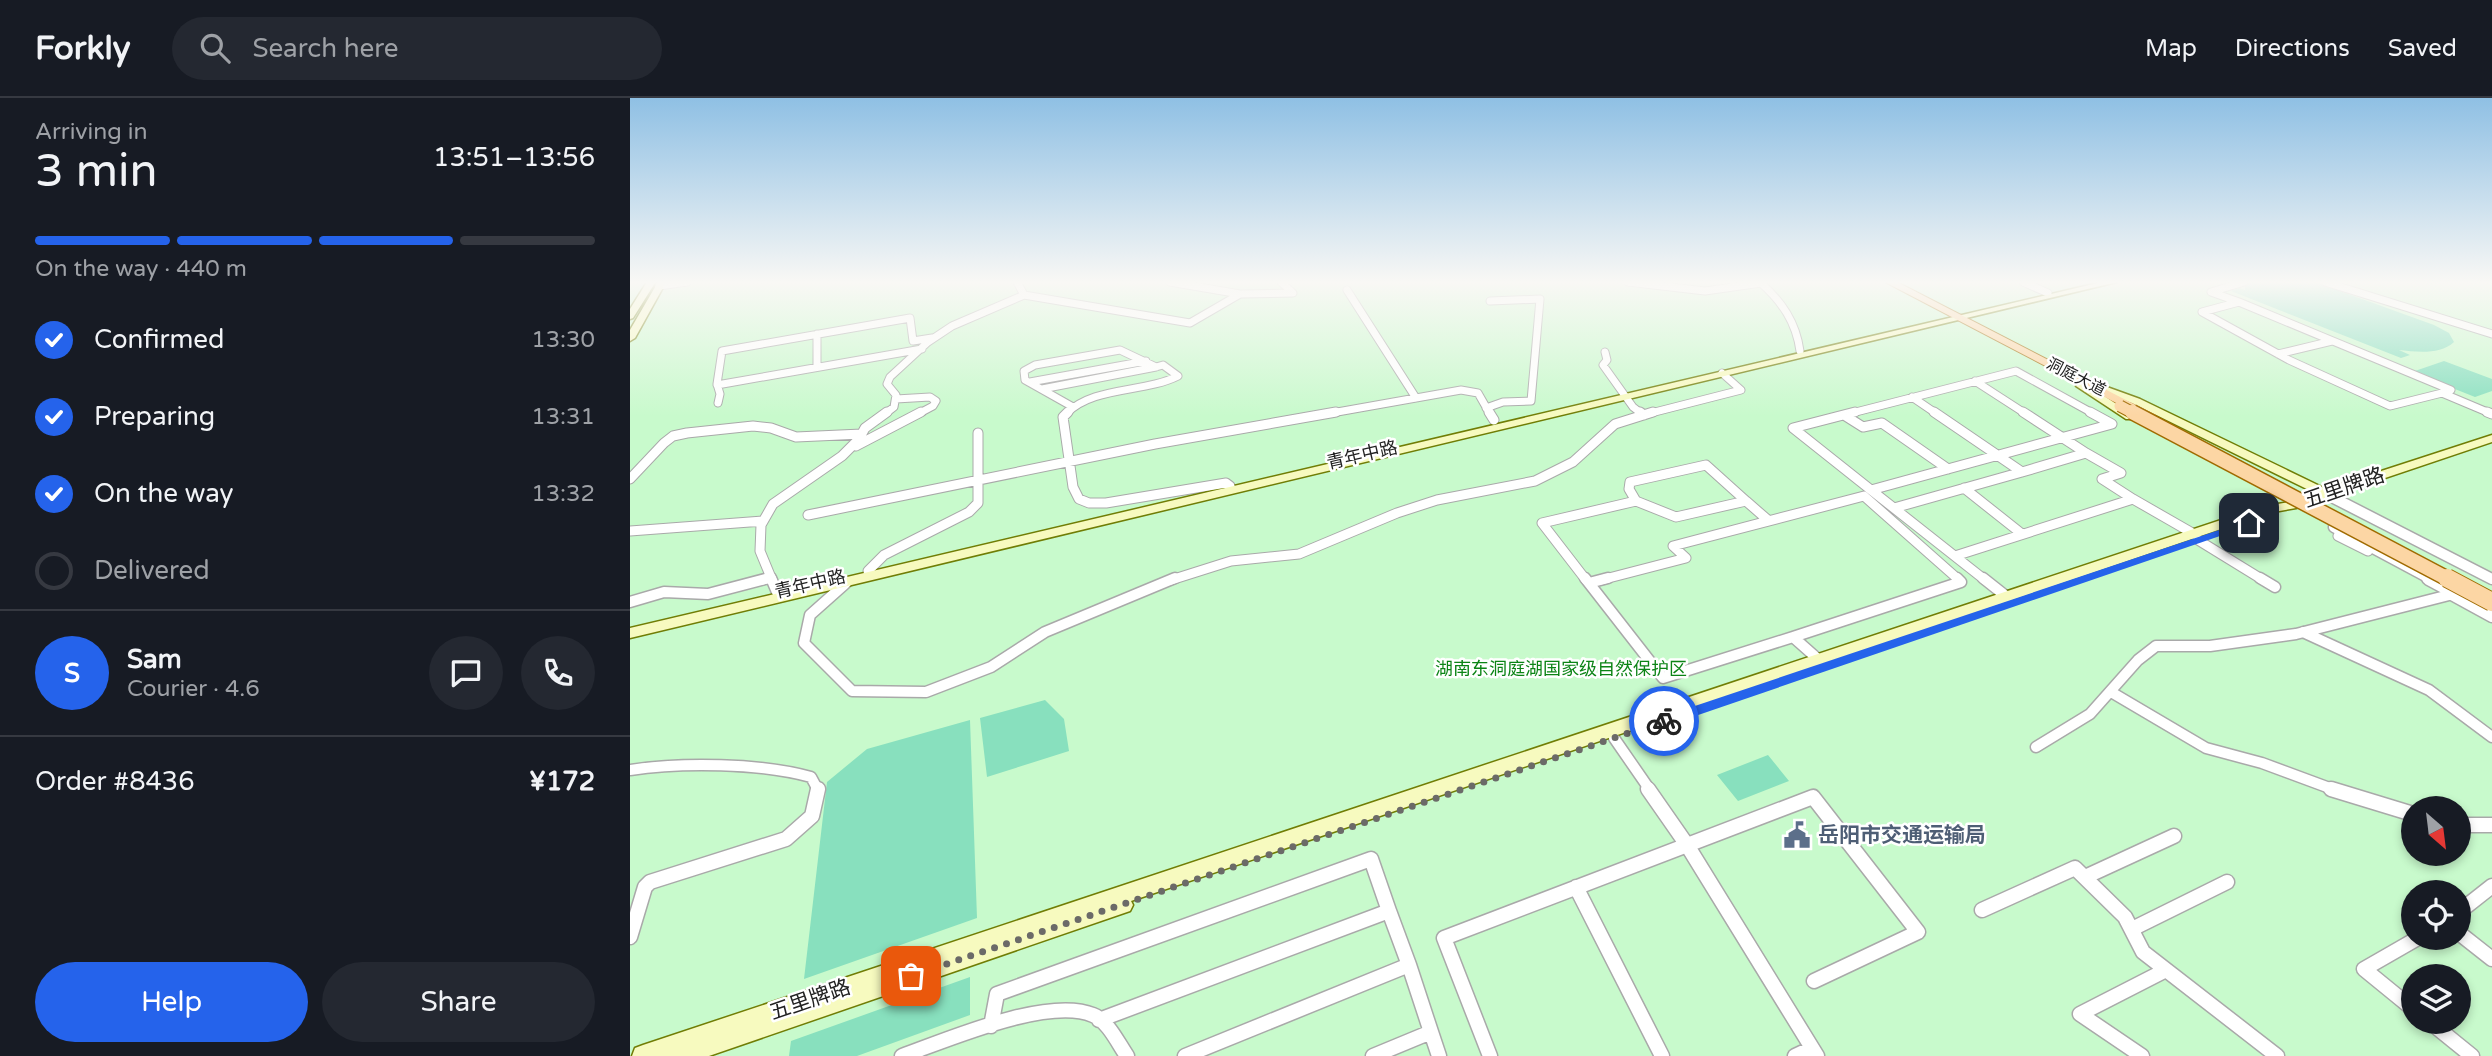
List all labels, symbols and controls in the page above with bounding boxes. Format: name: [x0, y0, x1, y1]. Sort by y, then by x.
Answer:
search box: [172, 17, 662, 80]
text: Forkly: [35, 29, 130, 68]
icon: search: [196, 29, 234, 67]
text: Search here: [252, 33, 399, 64]
text: Map: [2145, 34, 2197, 63]
text: Directions: [2235, 34, 2350, 63]
text: Saved: [2388, 34, 2457, 63]
text: Arriving in: [35, 118, 148, 146]
text: 13:51–13:56: [433, 142, 595, 173]
text: 3 min: [35, 144, 158, 199]
text: On the way · 440 m: [35, 255, 247, 283]
icon: check: [35, 321, 73, 359]
text: Confirmed: [94, 324, 224, 355]
text: 13:30: [531, 326, 595, 354]
street label: 洞庭大道: [2043, 354, 2109, 400]
icon: check: [35, 398, 73, 436]
text: Preparing: [94, 401, 215, 432]
text: 13:31: [531, 403, 595, 431]
street label: 青年中路: [1324, 436, 1400, 474]
street label: 五里牌路: [2300, 463, 2388, 513]
icon: check: [35, 475, 73, 513]
text: On the way: [94, 478, 234, 509]
text: 13:32: [531, 480, 595, 508]
pin: [2219, 493, 2279, 553]
icon: home: [2230, 504, 2268, 542]
text: Delivered: [94, 555, 210, 586]
street label: 青年中路: [772, 565, 848, 603]
button: chat: [429, 636, 503, 710]
button: phone: [521, 636, 595, 710]
text: Sam: [127, 644, 182, 675]
text: S: [64, 658, 80, 689]
park label: 湖南东洞庭湖国家级自然保护区: [1435, 658, 1687, 680]
text: Courier · 4.6: [127, 675, 260, 703]
courier: [1629, 686, 1699, 756]
icon: bike: [1645, 702, 1683, 740]
text: Order #8436: [35, 766, 195, 797]
text: ¥172: [529, 766, 595, 797]
north arrow: [2401, 796, 2471, 866]
map controls: [2401, 796, 2471, 1034]
public building icon: 岳阳市交通运输局: [1782, 820, 1812, 850]
place label: 岳阳市交通运输局: [1818, 823, 1986, 848]
button: locate: [2401, 880, 2471, 950]
pin: [881, 946, 941, 1006]
icon: bag: [892, 957, 930, 995]
button: Help: [35, 962, 308, 1042]
button: Share: [322, 962, 595, 1042]
button: layers: [2401, 964, 2471, 1034]
street label: 五里牌路: [766, 975, 854, 1025]

